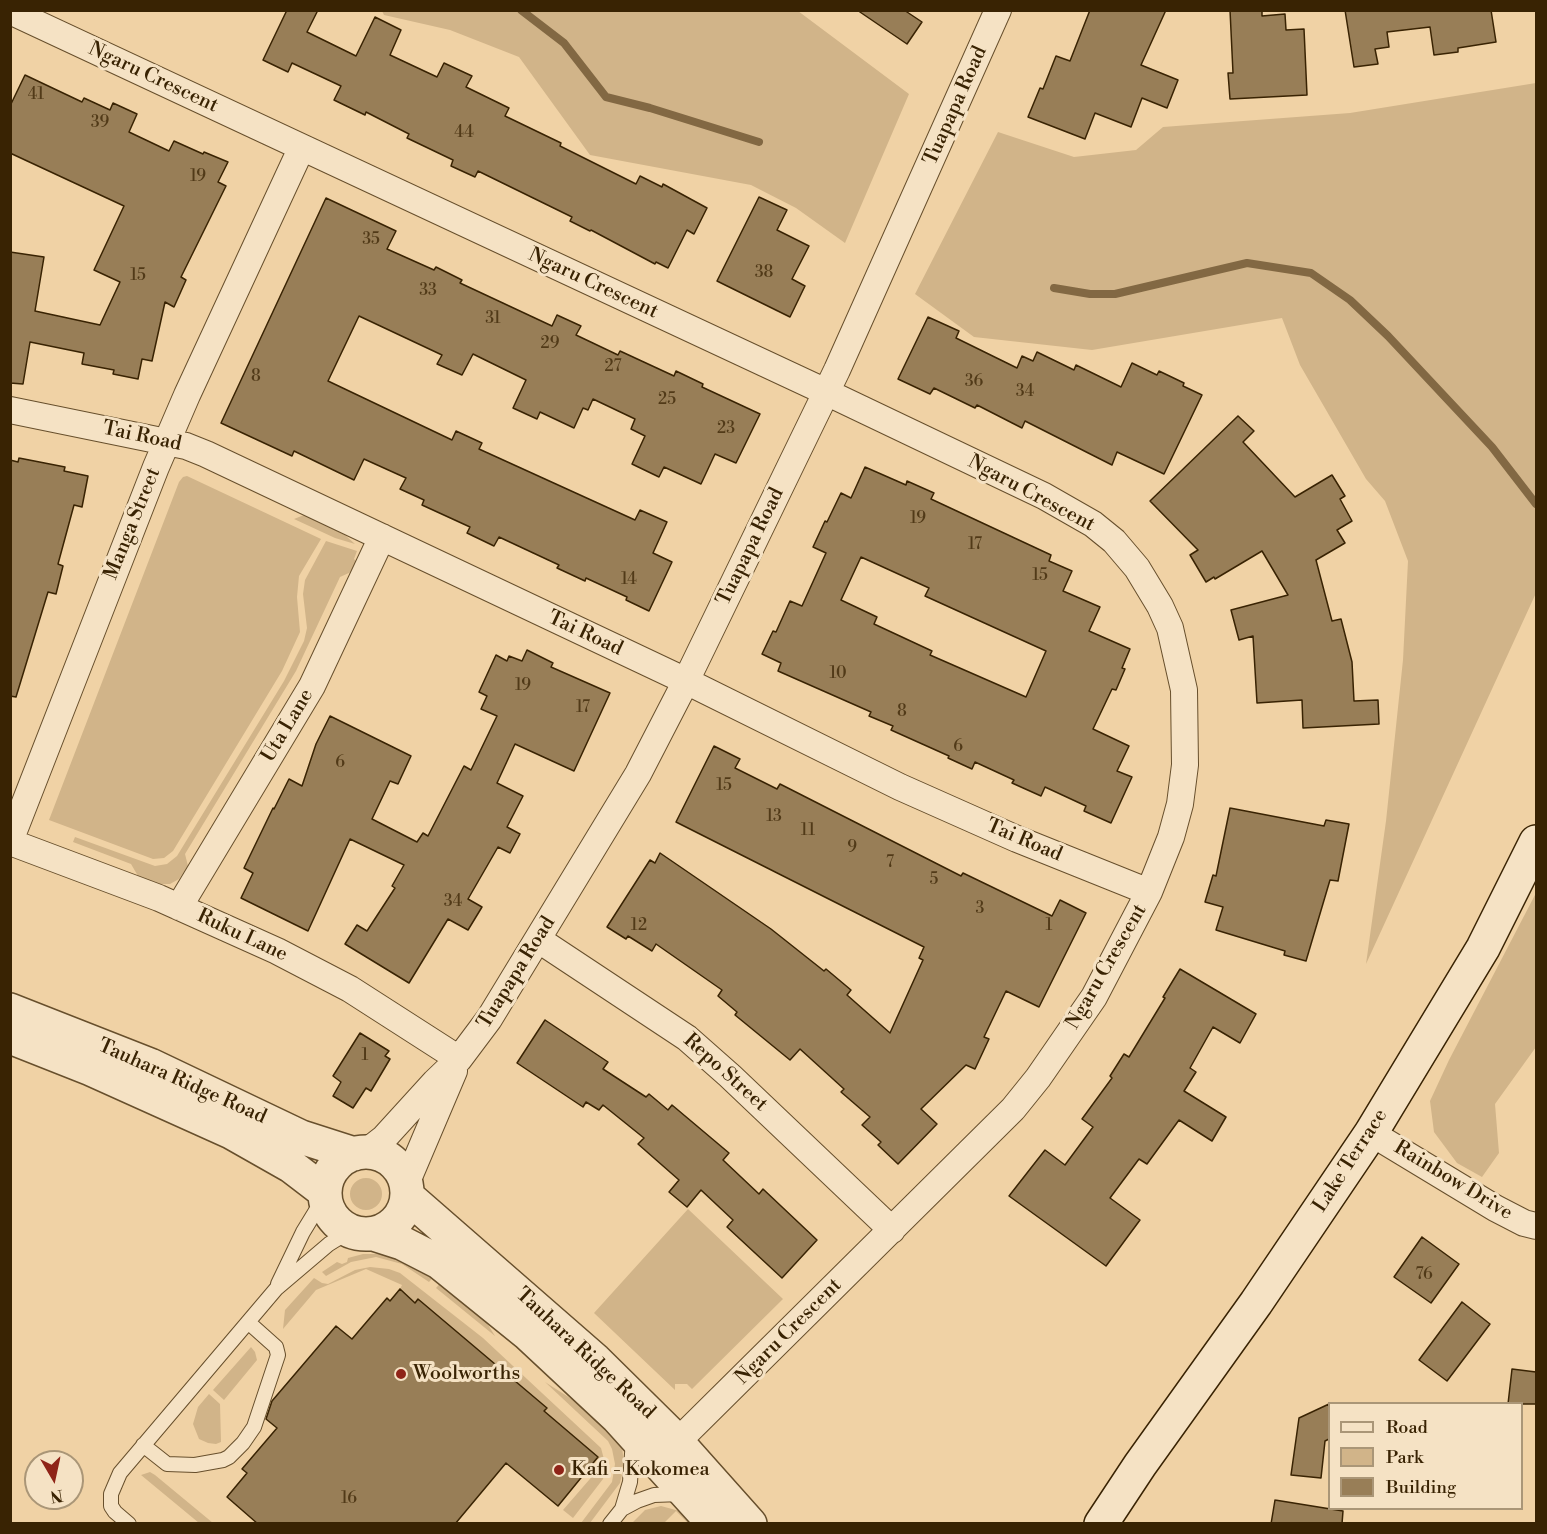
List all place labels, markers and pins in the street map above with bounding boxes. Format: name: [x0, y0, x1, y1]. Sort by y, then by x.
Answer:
place label: Woolworths: [413, 1362, 520, 1386]
marker: Woolworths: [394, 1367, 408, 1381]
place label: Kafi - Kokomea: [571, 1458, 710, 1482]
marker: Kafi - Kokomea: [552, 1463, 566, 1477]

